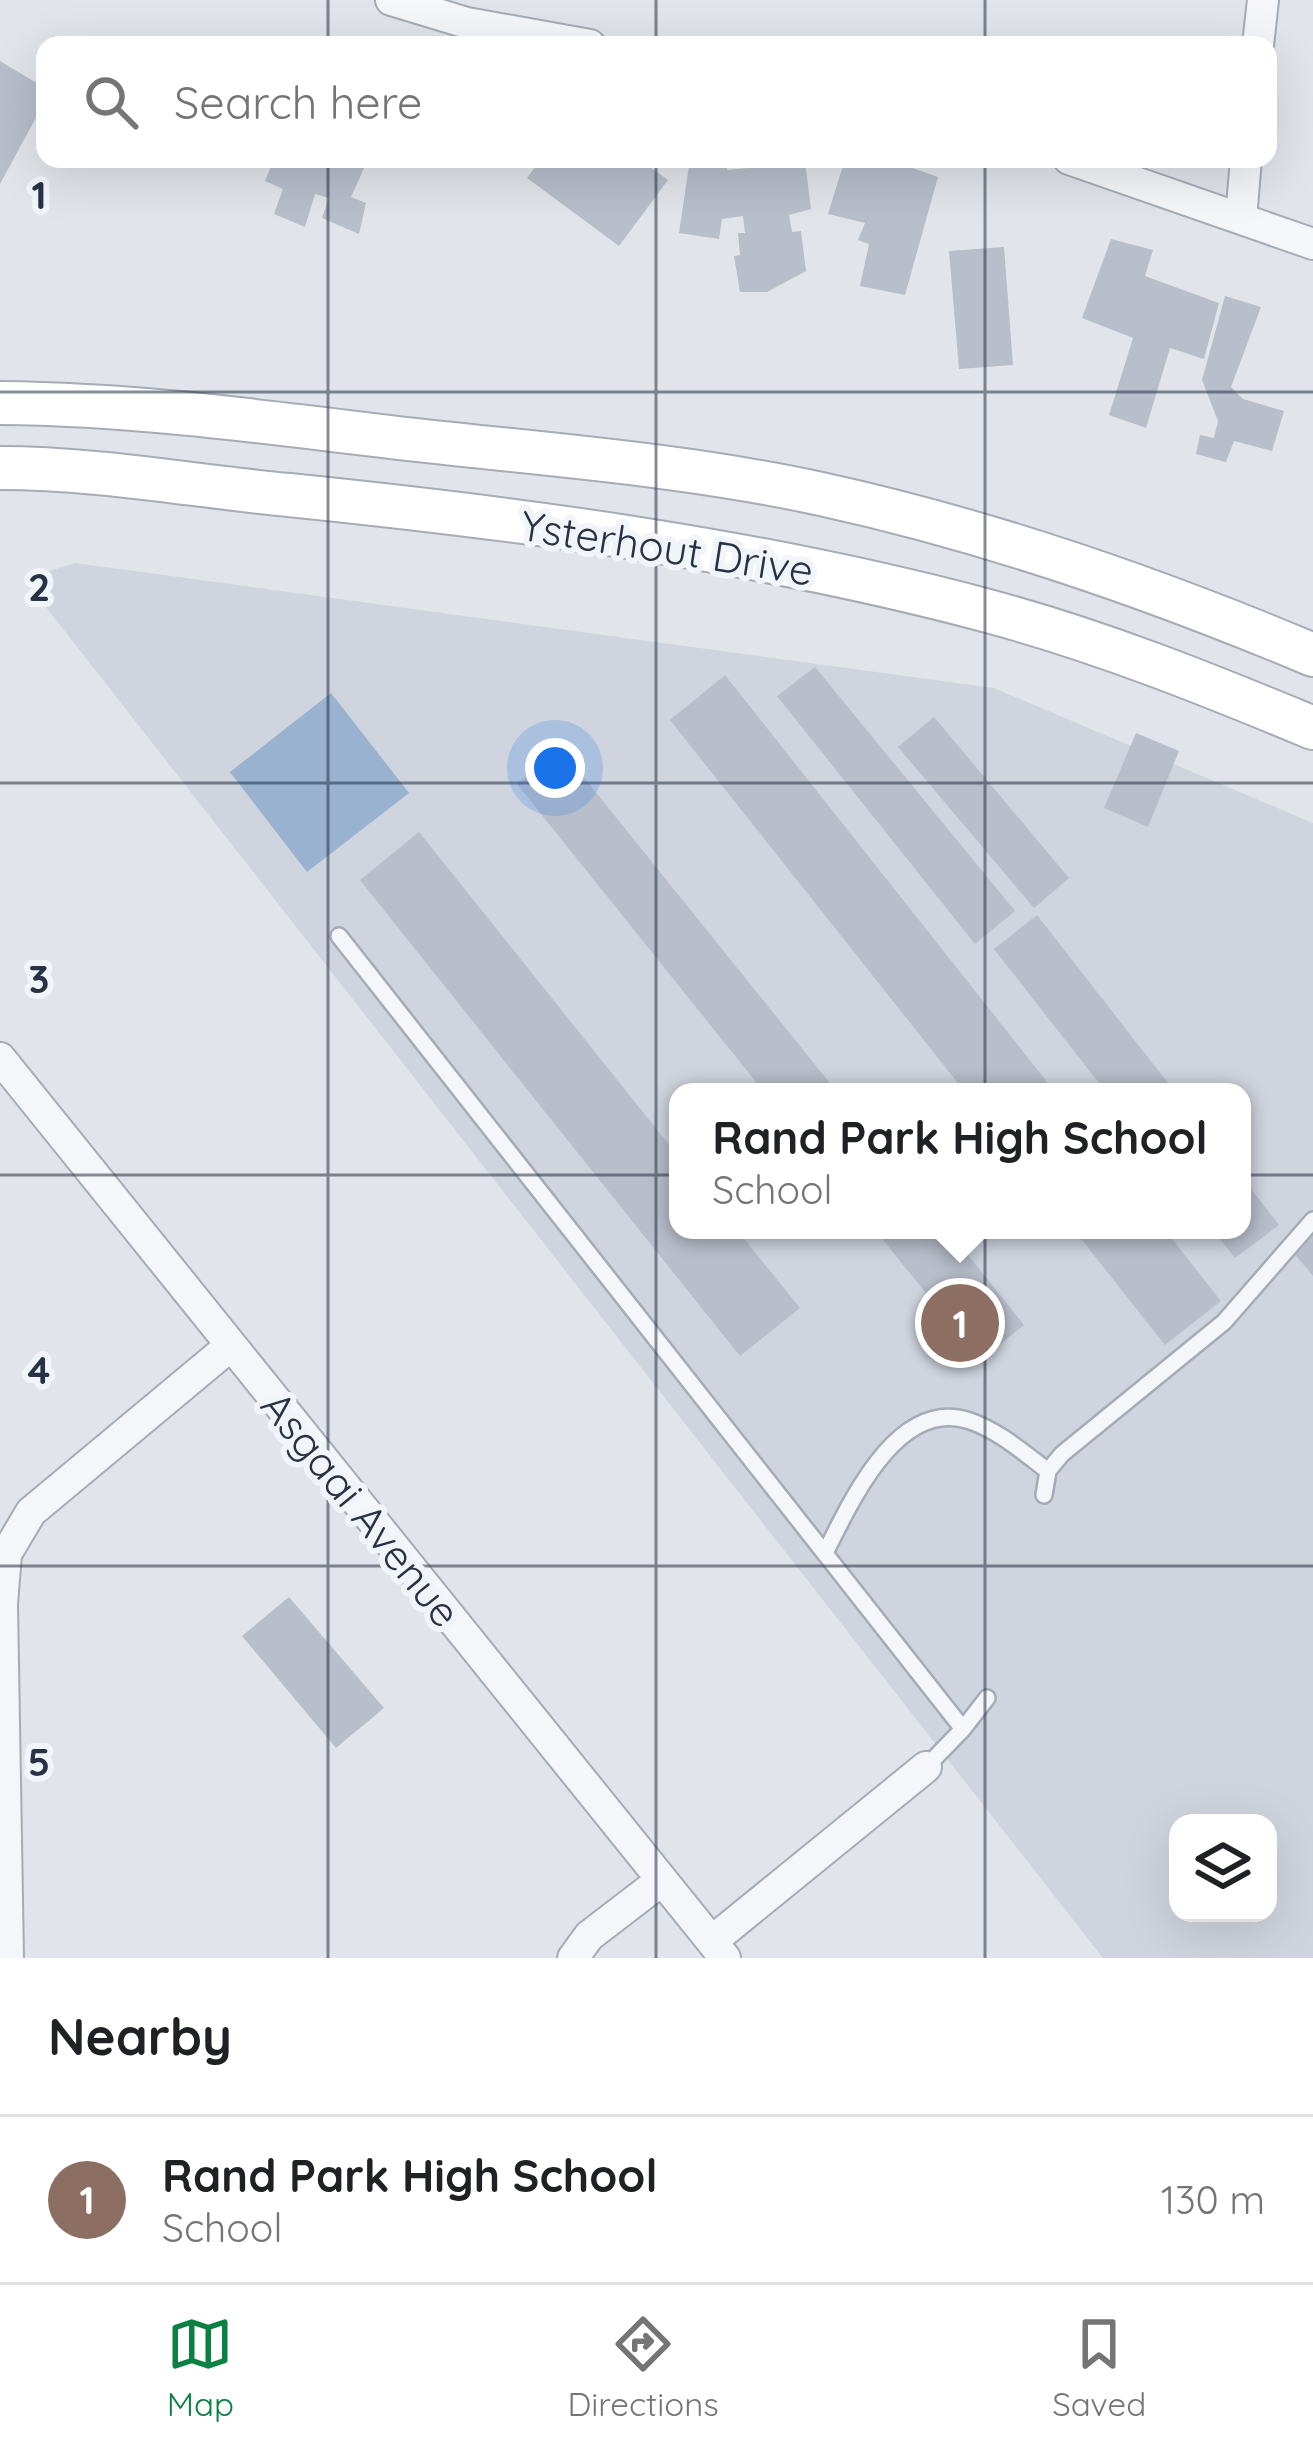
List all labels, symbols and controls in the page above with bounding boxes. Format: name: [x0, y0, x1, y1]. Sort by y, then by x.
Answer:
search box: [36, 36, 1277, 168]
icon: search: [78, 69, 144, 135]
text: Search here: [174, 74, 422, 130]
text: 1: [31, 170, 47, 219]
street label: Ysterhout Drive: [517, 498, 817, 597]
text: 2: [28, 562, 50, 611]
your location: [525, 738, 585, 798]
text: 3: [29, 954, 49, 1003]
popup: [669, 1083, 1251, 1239]
text: Rand Park High School: [712, 1109, 1208, 1165]
text: School: [712, 1165, 833, 1214]
pin: 1: [921, 1278, 999, 1368]
text: 4: [28, 1345, 50, 1394]
street label: Asgaai Avenue: [250, 1380, 473, 1637]
text: 5: [28, 1737, 50, 1786]
map controls: [1169, 1814, 1277, 1922]
button: layers: [1169, 1814, 1277, 1922]
text: Nearby: [48, 2004, 232, 2068]
text: Rand Park High School: [162, 2147, 658, 2203]
text: 1: [79, 2175, 95, 2224]
text: 130 m: [1161, 2175, 1265, 2224]
text: School: [162, 2203, 282, 2252]
tab: Map: [167, 2311, 234, 2424]
tab: Directions: [567, 2311, 719, 2424]
tab: Saved: [1052, 2311, 1146, 2424]

